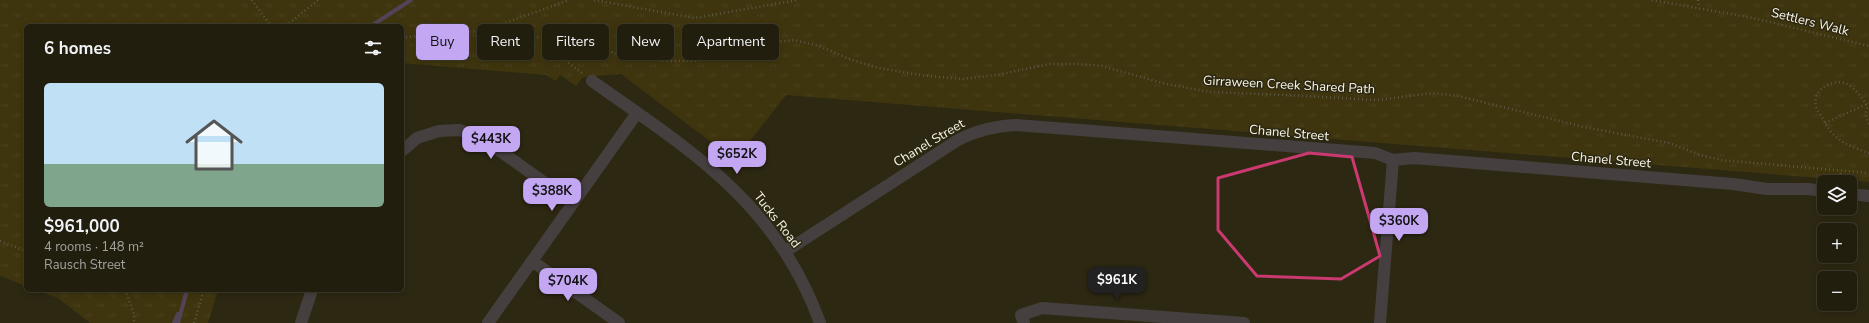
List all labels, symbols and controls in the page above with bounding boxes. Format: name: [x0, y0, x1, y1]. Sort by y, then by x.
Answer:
street label: Settlers Walk: [1769, 4, 1851, 40]
chip: Buy: [416, 24, 469, 60]
chip: Rent: [477, 24, 534, 60]
chip: Filters: [542, 24, 609, 60]
chip: New: [617, 24, 674, 60]
chip: Apartment: [682, 24, 779, 60]
text: 6 homes: [44, 37, 111, 60]
icon: filters: [362, 37, 384, 59]
street label: Girraween Creek Shared Path: [1202, 72, 1376, 98]
icon: home: [178, 109, 250, 181]
street label: Chanel Street: [890, 114, 968, 171]
street label: Chanel Street: [1248, 121, 1330, 145]
pin: $443K: [463, 126, 519, 160]
text: $443K: [471, 130, 511, 148]
pin: $652K: [709, 141, 765, 175]
text: $652K: [717, 145, 757, 163]
street label: Chanel Street: [1570, 148, 1652, 172]
map controls: [1817, 175, 1857, 311]
button: layers: [1817, 175, 1857, 215]
pin: $388K: [524, 178, 580, 212]
text: $388K: [532, 182, 572, 200]
street label: Tucks Road: [749, 188, 805, 252]
pin: $360K: [1371, 208, 1427, 242]
text: $360K: [1379, 212, 1419, 230]
text: $961,000: [44, 215, 120, 238]
button: +: [1817, 223, 1857, 263]
text: 4 rooms · 148 m²: [44, 238, 144, 256]
text: Rausch Street: [44, 256, 125, 274]
pin: $961K: [1089, 267, 1145, 301]
pin: $704K: [540, 268, 596, 302]
text: $961K: [1097, 271, 1137, 289]
button: −: [1817, 271, 1857, 311]
text: $704K: [548, 272, 588, 290]

